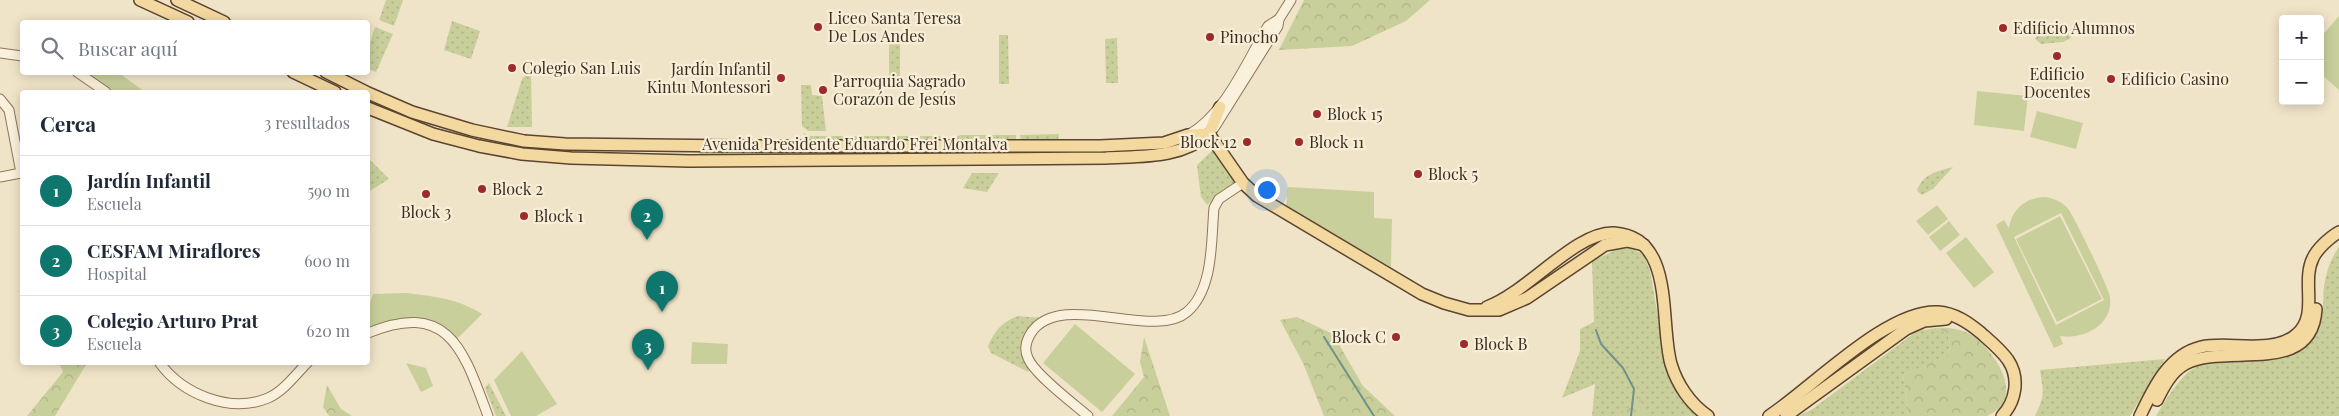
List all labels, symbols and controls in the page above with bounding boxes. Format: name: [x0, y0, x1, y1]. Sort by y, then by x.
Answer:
place label: Liceo Santa Teresa De Los Andes: [828, 7, 961, 46]
map controls: [2279, 15, 2324, 105]
button: +: [2279, 15, 2324, 60]
place label: Edificio Alumnos: [2013, 17, 2135, 38]
search box: [20, 20, 370, 75]
marker: Liceo Santa Teresa De Los Andes: [812, 21, 824, 33]
marker: Edificio Alumnos: [1997, 22, 2009, 34]
place label: Pinocho: [1220, 26, 1279, 47]
marker: Pinocho: [1204, 31, 1216, 43]
icon: search: [38, 34, 66, 62]
text: Buscar aquí: [78, 35, 178, 61]
marker: Edificio Docentes: [2051, 50, 2063, 62]
place label: Colegio San Luis: [522, 57, 641, 78]
place label: Jardín Infantil Kintu Montessori: [647, 58, 771, 97]
button: −: [2279, 60, 2324, 105]
marker: Colegio San Luis: [506, 62, 518, 74]
place label: Edificio Docentes: [2024, 63, 2090, 102]
place label: Edificio Casino: [2121, 68, 2229, 89]
place label: Parroquia Sagrado Corazón de Jesús: [833, 70, 966, 109]
marker: Jardín Infantil Kintu Montessori: [775, 72, 787, 84]
marker: Edificio Casino: [2105, 73, 2117, 85]
marker: Parroquia Sagrado Corazón de Jesús: [817, 84, 829, 96]
place label: Block 15: [1327, 103, 1383, 124]
marker: Block 15: [1311, 108, 1323, 120]
text: Cerca: [40, 109, 96, 137]
text: 3 resultados: [264, 112, 350, 133]
place label: Block 12: [1180, 131, 1237, 152]
place label: Block 11: [1309, 131, 1364, 152]
street label: Avenida Presidente Eduardo Frei Montalva: [701, 133, 1008, 154]
marker: Block 12: [1241, 136, 1253, 148]
marker: Block 11: [1293, 136, 1305, 148]
place label: Block 5: [1428, 163, 1478, 184]
text: Jardín Infantil: [87, 167, 211, 193]
marker: Block 5: [1412, 168, 1424, 180]
your location: [1254, 177, 1280, 203]
place label: Block 2: [492, 178, 543, 199]
text: 1: [53, 180, 59, 201]
text: 590 m: [307, 180, 350, 201]
marker: Block 2: [476, 183, 488, 195]
marker: Block 3: [420, 188, 432, 200]
text: Escuela: [87, 193, 142, 214]
pin: 2: [631, 199, 663, 240]
place label: Block 3: [401, 201, 451, 222]
place label: Block 1: [534, 205, 583, 226]
marker: Block 1: [518, 210, 530, 222]
text: CESFAM Miraflores: [87, 237, 260, 263]
text: 2: [52, 250, 60, 271]
text: 600 m: [304, 250, 350, 271]
text: Hospital: [87, 263, 147, 284]
pin: 1: [646, 271, 678, 312]
text: Colegio Arturo Prat: [87, 307, 258, 333]
text: 3: [52, 320, 60, 341]
text: 620 m: [306, 320, 350, 341]
place label: Block C: [1332, 326, 1386, 347]
pin: 3: [632, 329, 664, 370]
marker: Block C: [1390, 331, 1402, 343]
text: Escuela: [87, 333, 142, 354]
place label: Block B: [1474, 333, 1527, 354]
marker: Block B: [1458, 338, 1470, 350]

